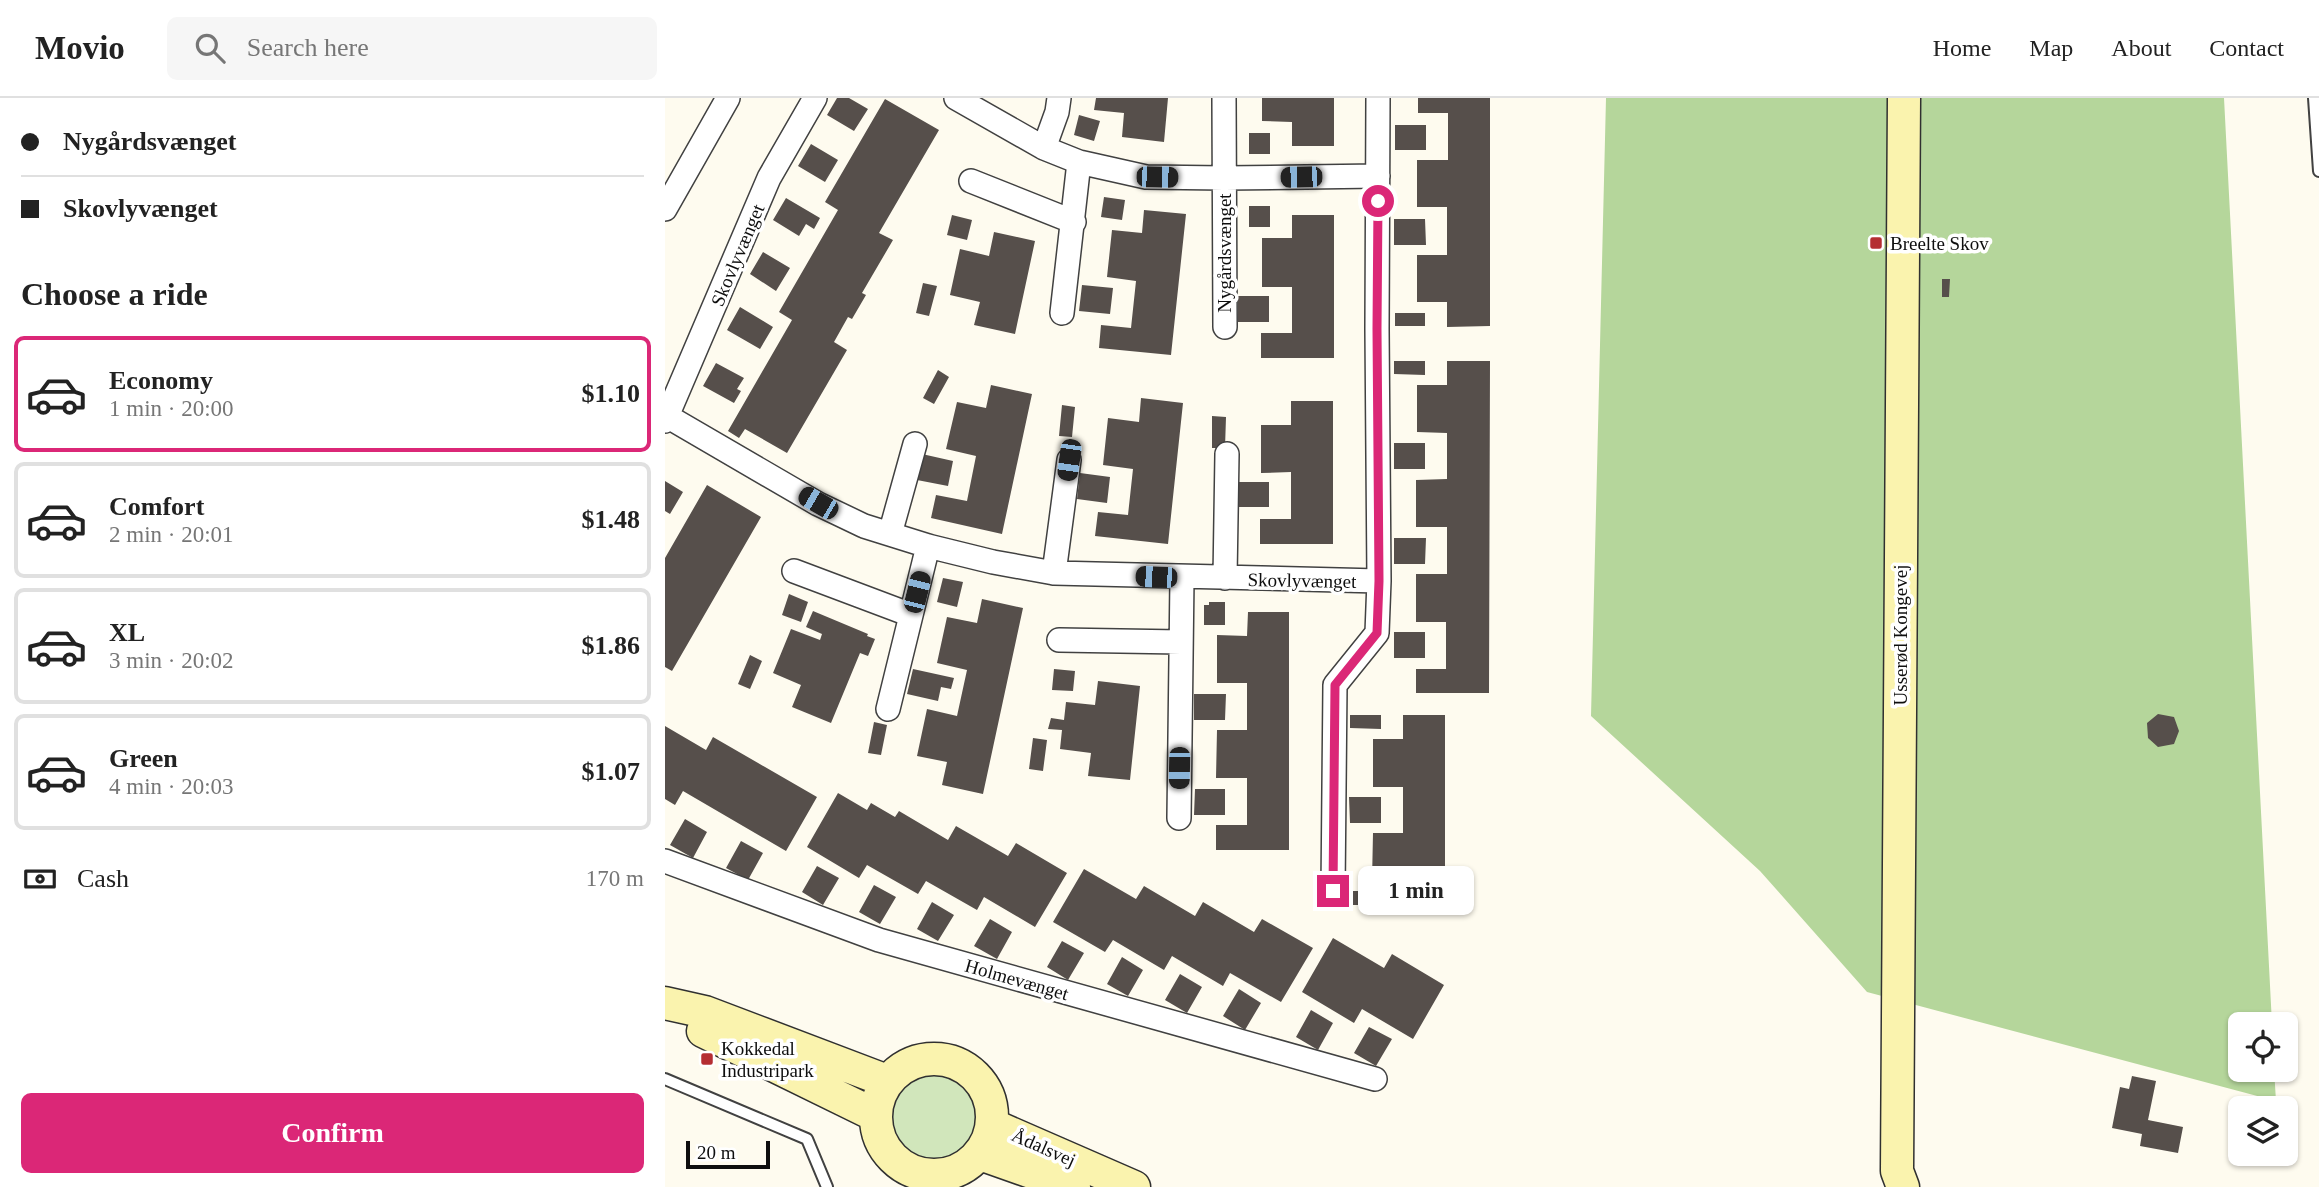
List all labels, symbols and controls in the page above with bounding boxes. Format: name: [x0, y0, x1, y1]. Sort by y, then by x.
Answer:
search box: [167, 17, 657, 80]
icon: search: [191, 29, 229, 67]
text: Movio: [35, 30, 125, 66]
text: Search here: [247, 33, 369, 62]
text: Home: [1933, 35, 1991, 61]
text: Map: [2029, 35, 2073, 61]
text: About: [2111, 35, 2171, 61]
text: Contact: [2209, 35, 2284, 61]
text: Nygårdsvænget: [63, 127, 236, 156]
car: [1136, 166, 1179, 188]
car: [1280, 166, 1323, 188]
route start: [1362, 185, 1394, 217]
street label: Nygårdsvænget: [1214, 193, 1235, 313]
text: Skovlyvænget: [63, 194, 218, 223]
street label: Skovlyvænget: [707, 200, 769, 309]
place label: Breelte Skov: [1890, 233, 1989, 254]
marker: Breelte Skov: [1868, 235, 1884, 251]
text: Choose a ride: [21, 276, 208, 312]
icon: car: [25, 363, 88, 426]
text: Economy: [109, 366, 213, 395]
text: $1.10: [582, 379, 640, 408]
text: 1 min · 20:00: [109, 396, 234, 421]
car: [1056, 438, 1083, 482]
car: [795, 483, 842, 523]
icon: car: [25, 489, 88, 552]
text: Comfort: [109, 492, 204, 521]
text: $1.48: [582, 505, 640, 534]
text: 2 min · 20:01: [109, 522, 234, 547]
street label: Usserød Kongevej: [1890, 565, 1911, 705]
car: [1135, 566, 1178, 588]
car: [902, 569, 933, 615]
street label: Skovlyvænget: [1247, 569, 1357, 592]
icon: car: [25, 615, 88, 678]
text: XL: [109, 618, 145, 647]
text: $1.86: [582, 631, 640, 660]
text: 3 min · 20:02: [109, 648, 234, 673]
icon: car: [25, 741, 88, 804]
text: Green: [109, 744, 178, 773]
car: [1169, 747, 1190, 789]
text: $1.07: [582, 757, 640, 786]
text: 4 min · 20:03: [109, 774, 234, 799]
icon: cash: [21, 860, 59, 898]
text: Cash: [77, 864, 129, 893]
text: 170 m: [586, 866, 644, 891]
callout: 1 min: [1357, 866, 1473, 916]
route end: [1317, 875, 1349, 907]
text: 1 min: [1388, 878, 1444, 903]
street label: Holmevænget: [963, 955, 1072, 1004]
map controls: [2228, 1012, 2298, 1166]
button: locate: [2228, 1012, 2298, 1082]
place label: Kokkedal Industripark: [721, 1038, 814, 1081]
marker: Kokkedal Industripark: [699, 1051, 715, 1067]
button: Confirm: [21, 1093, 644, 1173]
button: layers: [2228, 1096, 2298, 1166]
street label: Ådalsvej: [1009, 1124, 1079, 1171]
scale bar: [686, 1138, 770, 1170]
text: 20 m: [697, 1142, 736, 1163]

